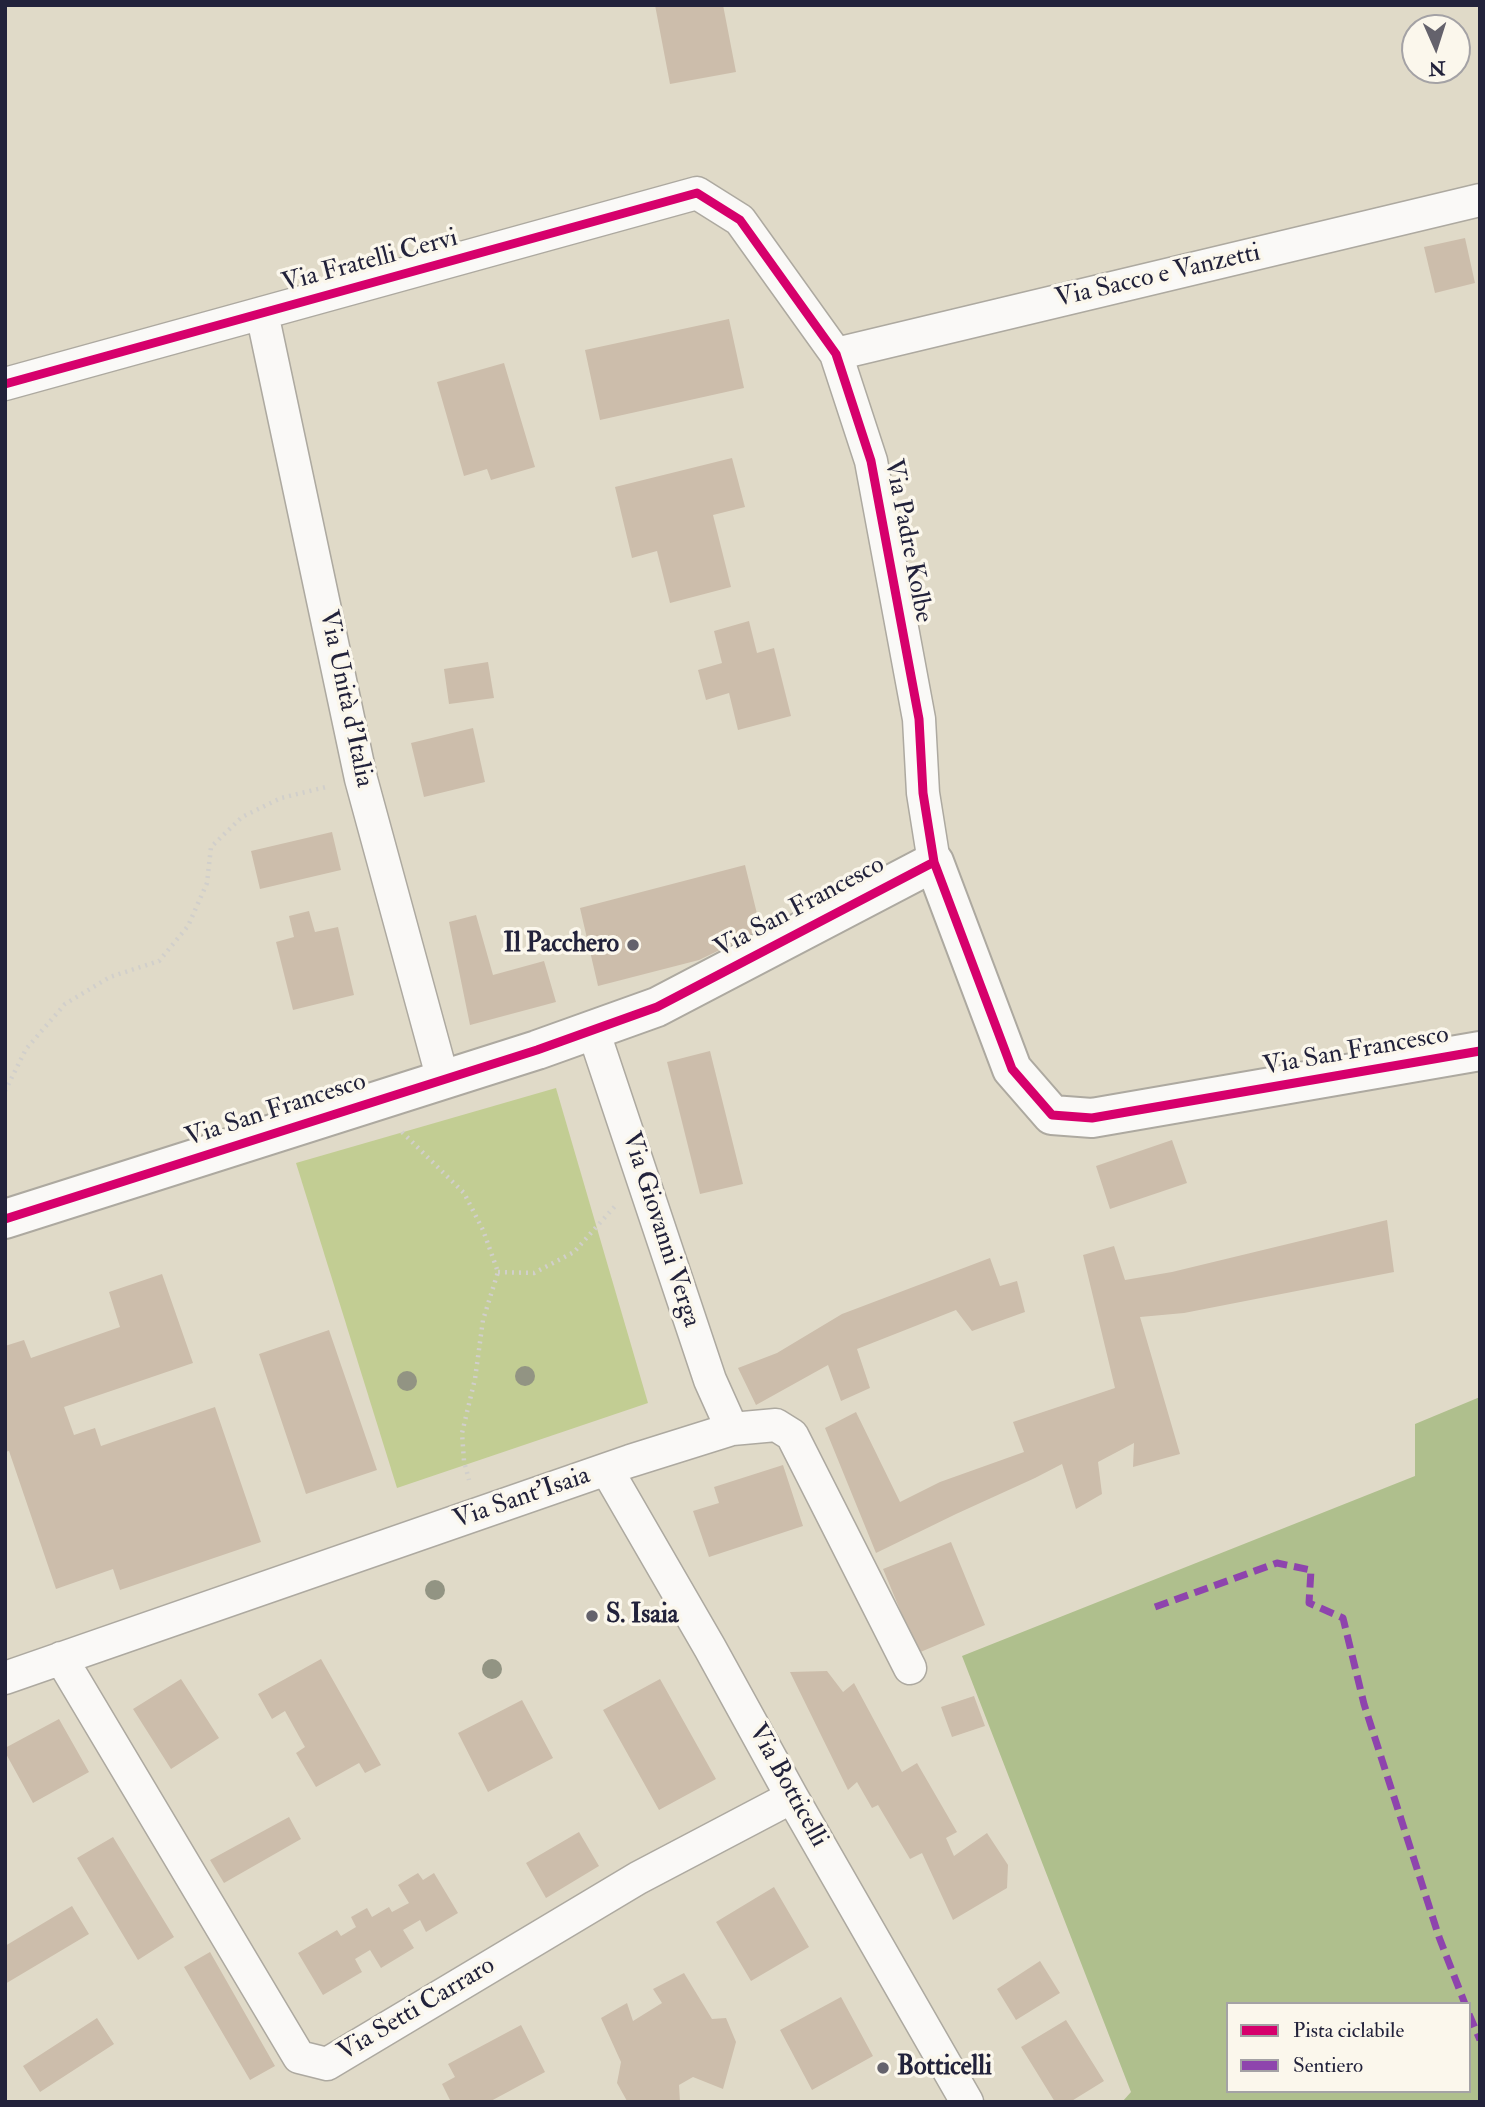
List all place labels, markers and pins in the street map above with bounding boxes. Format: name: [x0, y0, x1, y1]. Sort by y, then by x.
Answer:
place label: Il Pacchero: [504, 929, 619, 961]
marker: Il Pacchero: [625, 937, 641, 953]
place label: S. Isaia: [606, 1600, 679, 1632]
marker: S. Isaia: [584, 1608, 600, 1624]
place label: Botticelli: [897, 2052, 992, 2084]
marker: Botticelli: [875, 2060, 891, 2076]

